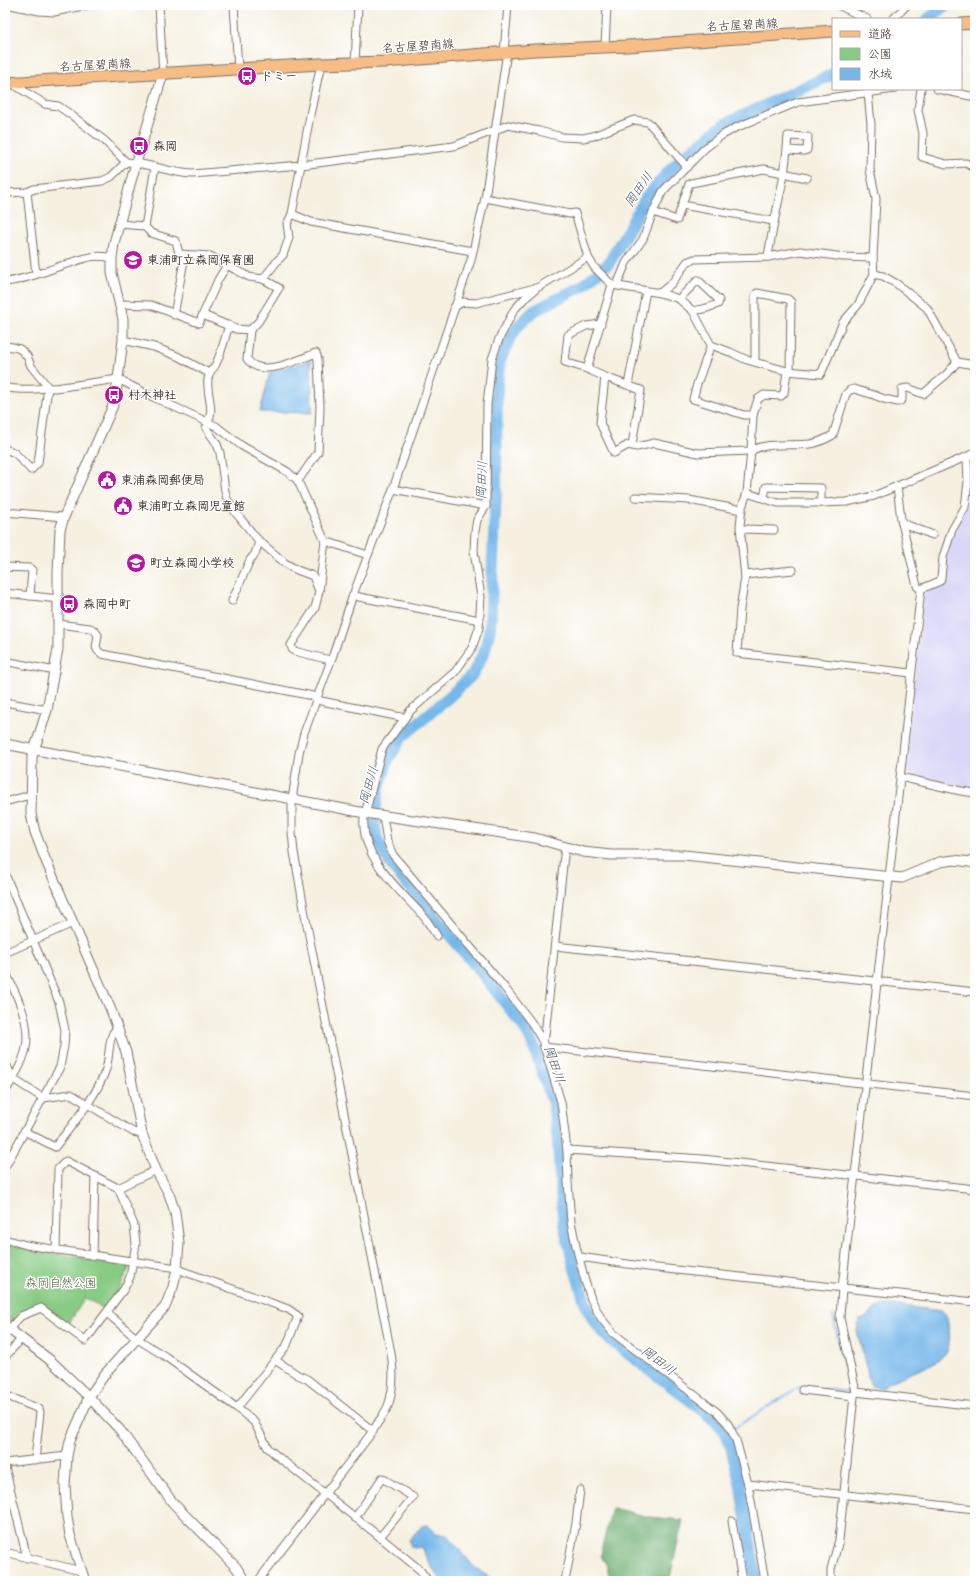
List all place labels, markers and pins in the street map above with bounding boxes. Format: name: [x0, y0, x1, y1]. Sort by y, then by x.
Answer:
bus stop icon: ドミー: [236, 65, 258, 87]
place label: ドミー: [261, 67, 297, 83]
bus stop icon: 森岡: [128, 135, 150, 157]
place label: 森岡: [153, 137, 177, 153]
school or university icon: 東浦町立森岡保育園: [122, 249, 144, 271]
place label: 東浦町立森岡保育園: [147, 251, 255, 267]
bus stop icon: 村木神社: [103, 384, 125, 406]
place label: 村木神社: [128, 386, 176, 402]
public building icon: 東浦森岡郵便局: [96, 469, 118, 491]
place label: 東浦森岡郵便局: [121, 471, 205, 487]
public building icon: 東浦町立森岡児童館: [112, 495, 134, 517]
place label: 東浦町立森岡児童館: [137, 497, 245, 513]
school or university icon: 町立森岡小学校: [125, 552, 147, 574]
place label: 町立森岡小学校: [150, 554, 234, 570]
bus stop icon: 森岡中町: [58, 593, 80, 615]
place label: 森岡中町: [83, 595, 131, 611]

